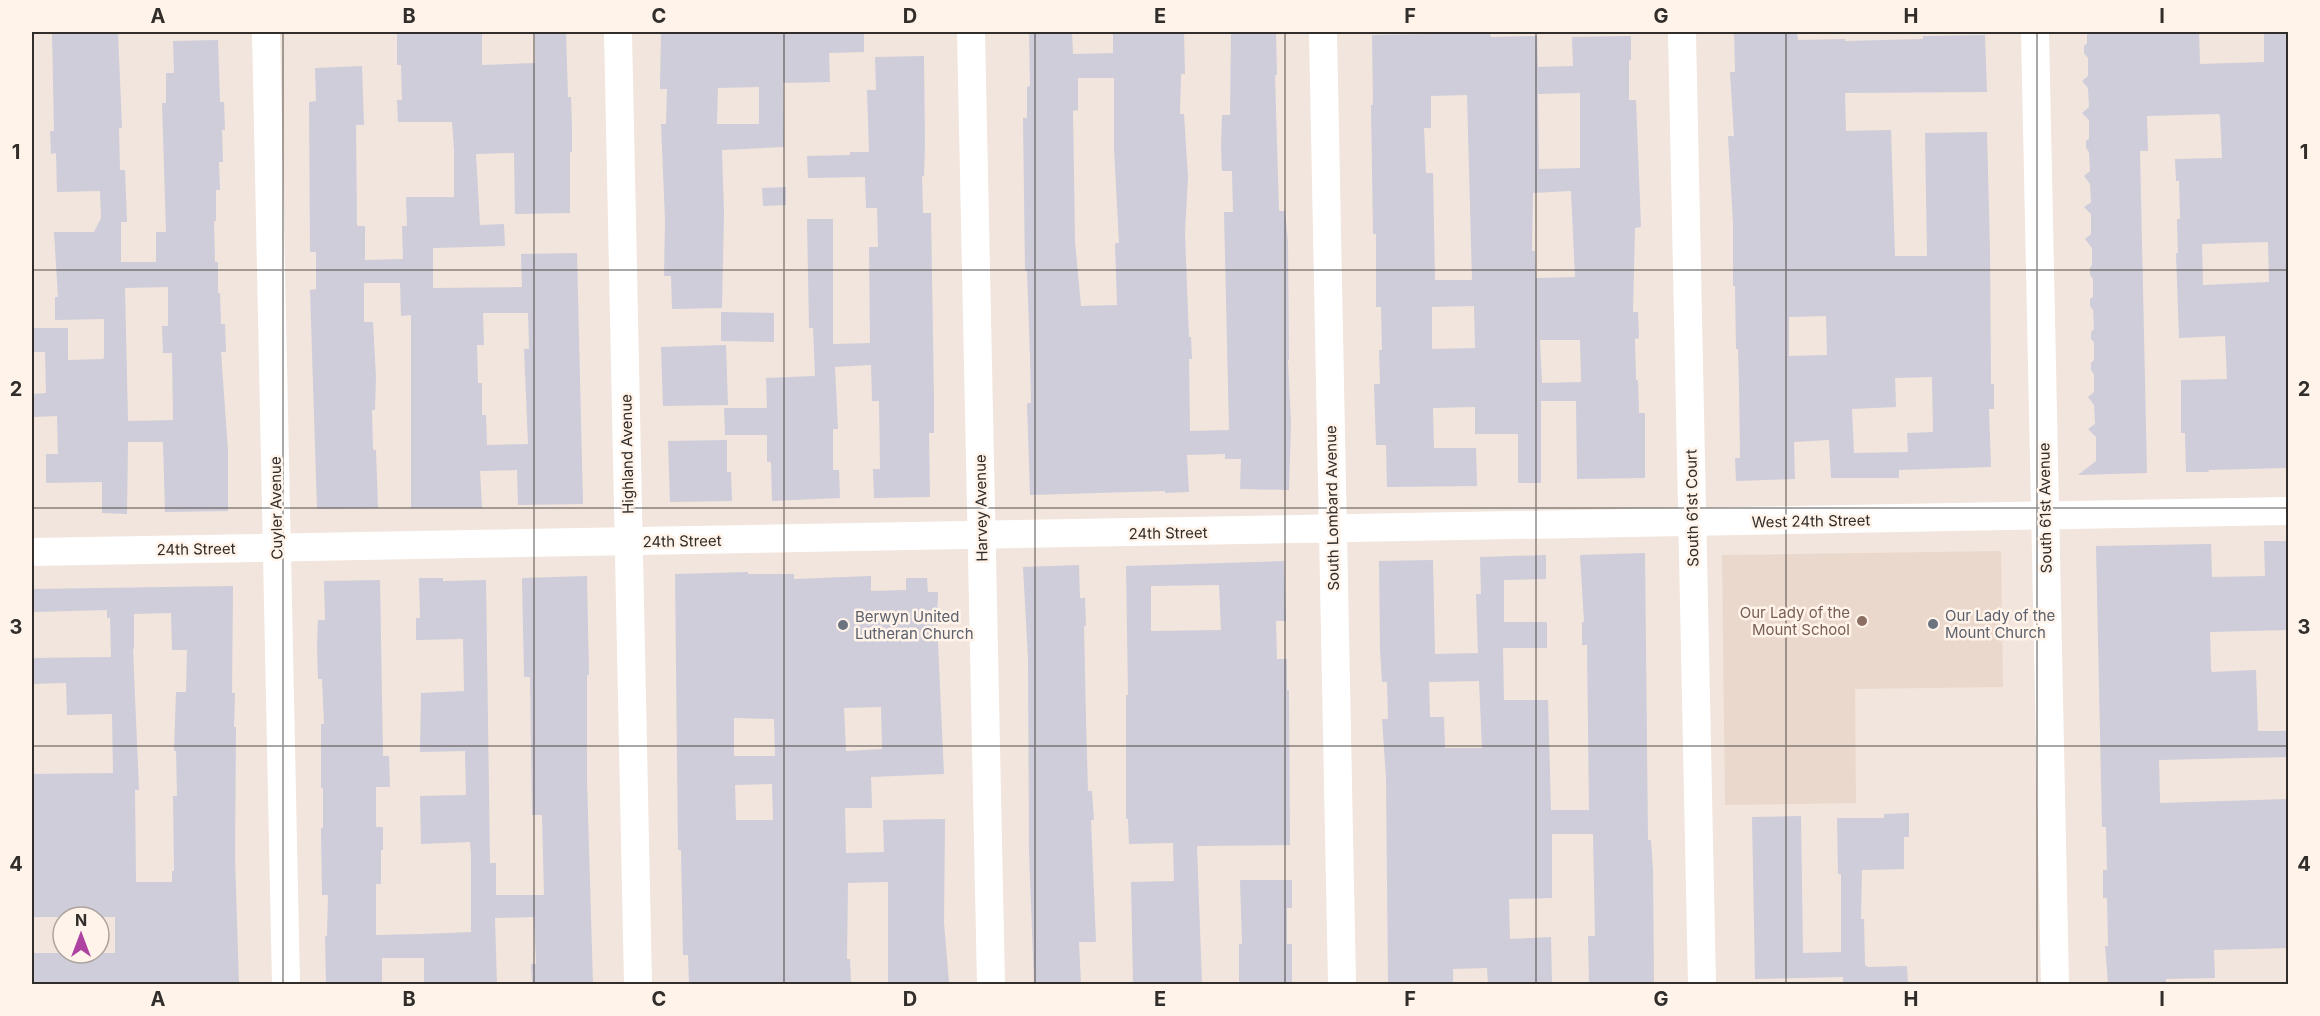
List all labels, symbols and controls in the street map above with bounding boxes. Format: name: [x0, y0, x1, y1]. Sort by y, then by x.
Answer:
text: A: [151, 4, 166, 28]
text: B: [402, 4, 416, 28]
text: C: [652, 4, 666, 28]
text: D: [903, 4, 917, 28]
text: E: [1154, 4, 1166, 28]
text: F: [1404, 4, 1416, 28]
text: G: [1653, 4, 1669, 28]
text: H: [1904, 4, 1918, 28]
text: I: [2159, 4, 2165, 28]
text: 1: [12, 140, 20, 164]
text: 1: [2300, 140, 2308, 164]
text: 2: [10, 377, 22, 401]
text: 2: [2298, 377, 2310, 401]
street label: Highland Avenue: [616, 394, 638, 514]
street label: South Lombard Avenue: [1321, 425, 1343, 591]
street label: South 61st Avenue: [2034, 443, 2056, 573]
street label: South 61st Court: [1681, 449, 1703, 567]
street label: Harvey Avenue: [971, 454, 991, 562]
street label: Cuyler Avenue: [266, 456, 286, 560]
street label: West 24th Street: [1751, 510, 1871, 532]
street label: 24th Street: [1128, 523, 1208, 543]
street label: 24th Street: [642, 531, 722, 551]
street label: 24th Street: [156, 539, 236, 559]
place label: Our Lady of the Mount School: [1740, 603, 1850, 639]
place label: Our Lady of the Mount Church: [1945, 606, 2055, 642]
place label: Berwyn United Lutheran Church: [855, 607, 974, 643]
marker: Our Lady of the Mount School: [1855, 614, 1869, 628]
text: 3: [10, 615, 22, 639]
text: 3: [2298, 615, 2310, 639]
marker: Our Lady of the Mount Church: [1926, 617, 1940, 631]
marker: Berwyn United Lutheran Church: [836, 618, 850, 632]
text: 4: [9, 852, 23, 876]
text: 4: [2297, 852, 2311, 876]
north arrow: [51, 905, 111, 965]
text: N: [75, 910, 87, 930]
text: A: [151, 987, 166, 1011]
text: B: [402, 987, 416, 1011]
text: C: [652, 987, 666, 1011]
text: D: [903, 987, 917, 1011]
text: E: [1154, 987, 1166, 1011]
text: F: [1404, 987, 1416, 1011]
text: G: [1653, 987, 1669, 1011]
text: H: [1904, 987, 1918, 1011]
text: I: [2159, 987, 2165, 1011]

